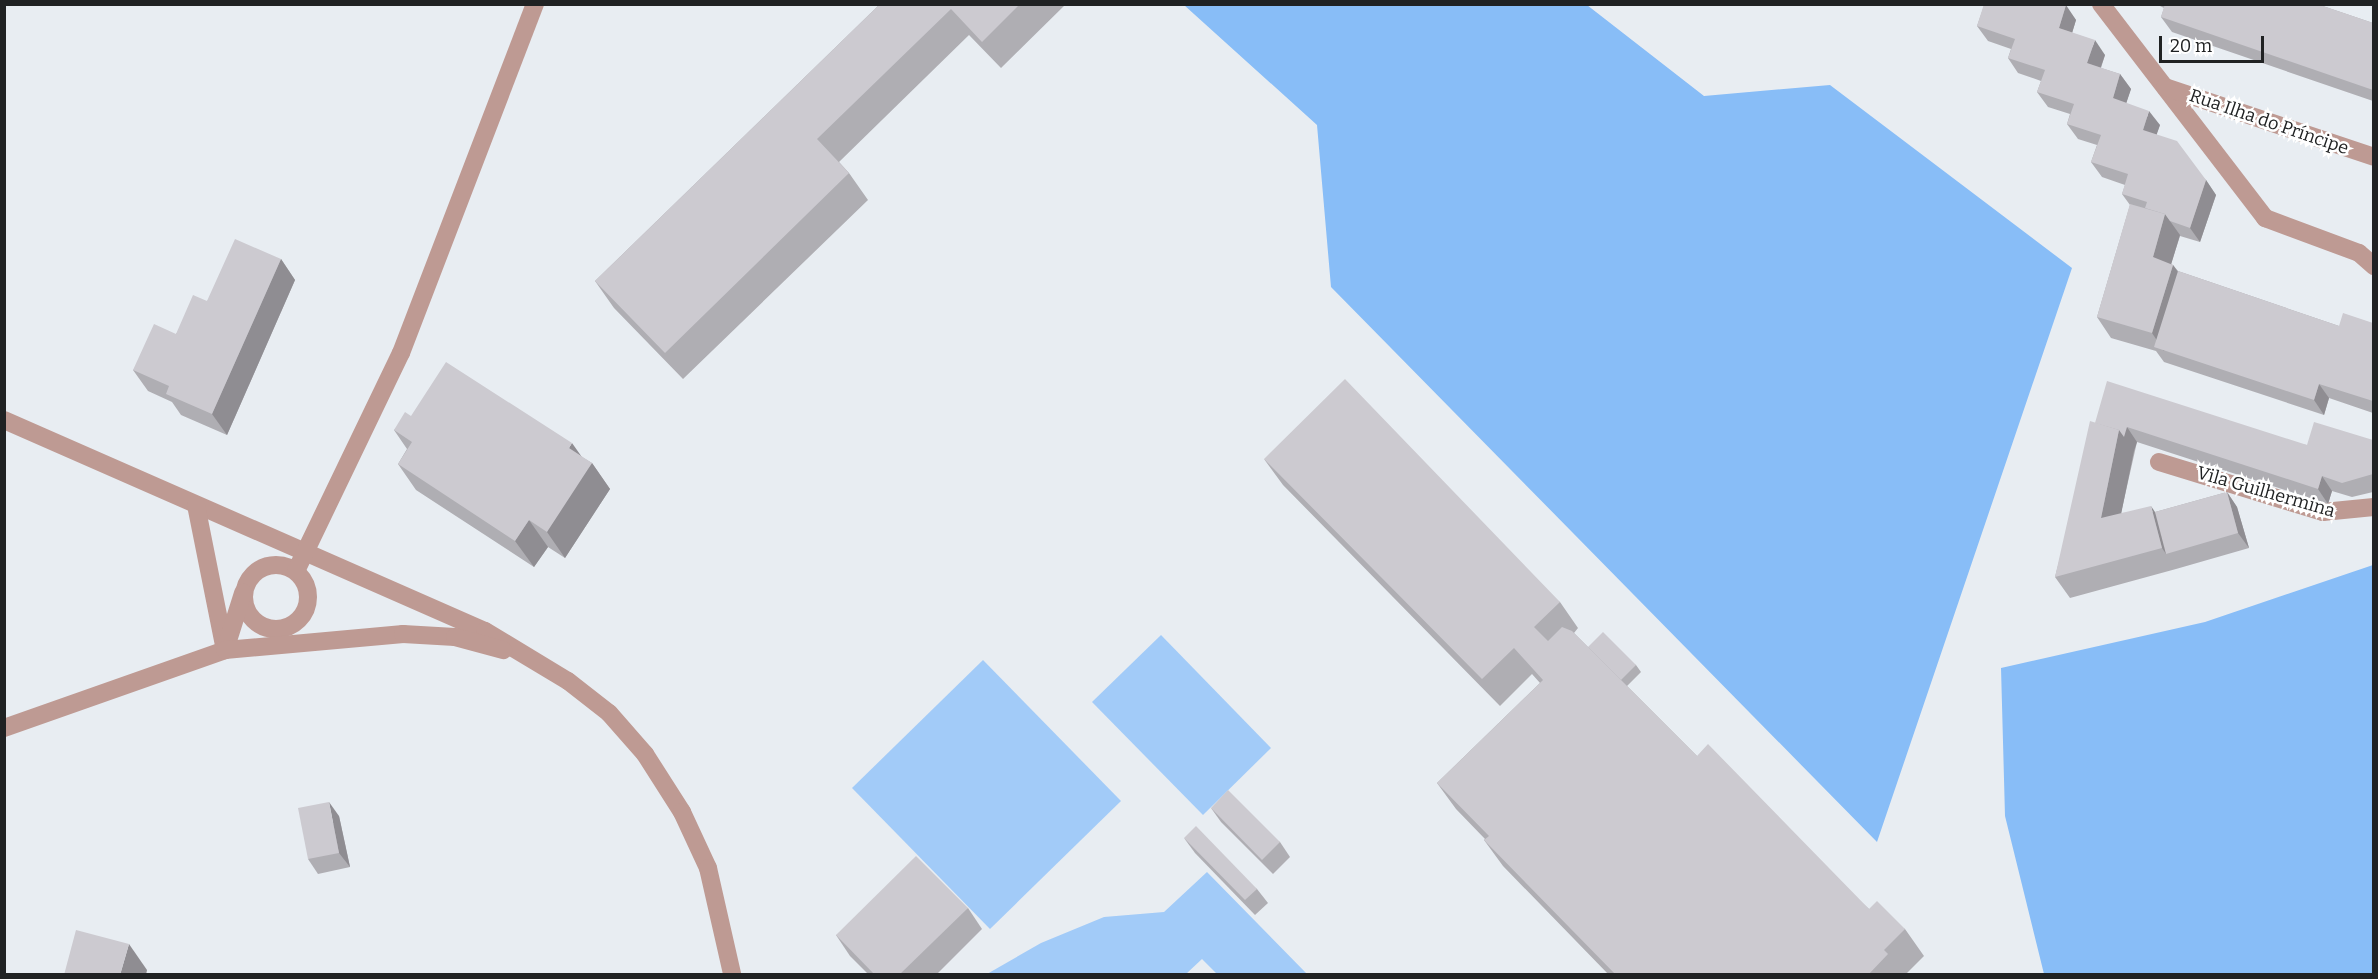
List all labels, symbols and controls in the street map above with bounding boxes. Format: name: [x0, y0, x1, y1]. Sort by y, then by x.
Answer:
scale bar: [2162, 24, 2267, 62]
text: 20 m: [2170, 35, 2212, 57]
street label: Rua Ilha do Príncipe: [2187, 85, 2351, 159]
street label: Vila Guilhermina: [2194, 462, 2338, 522]

